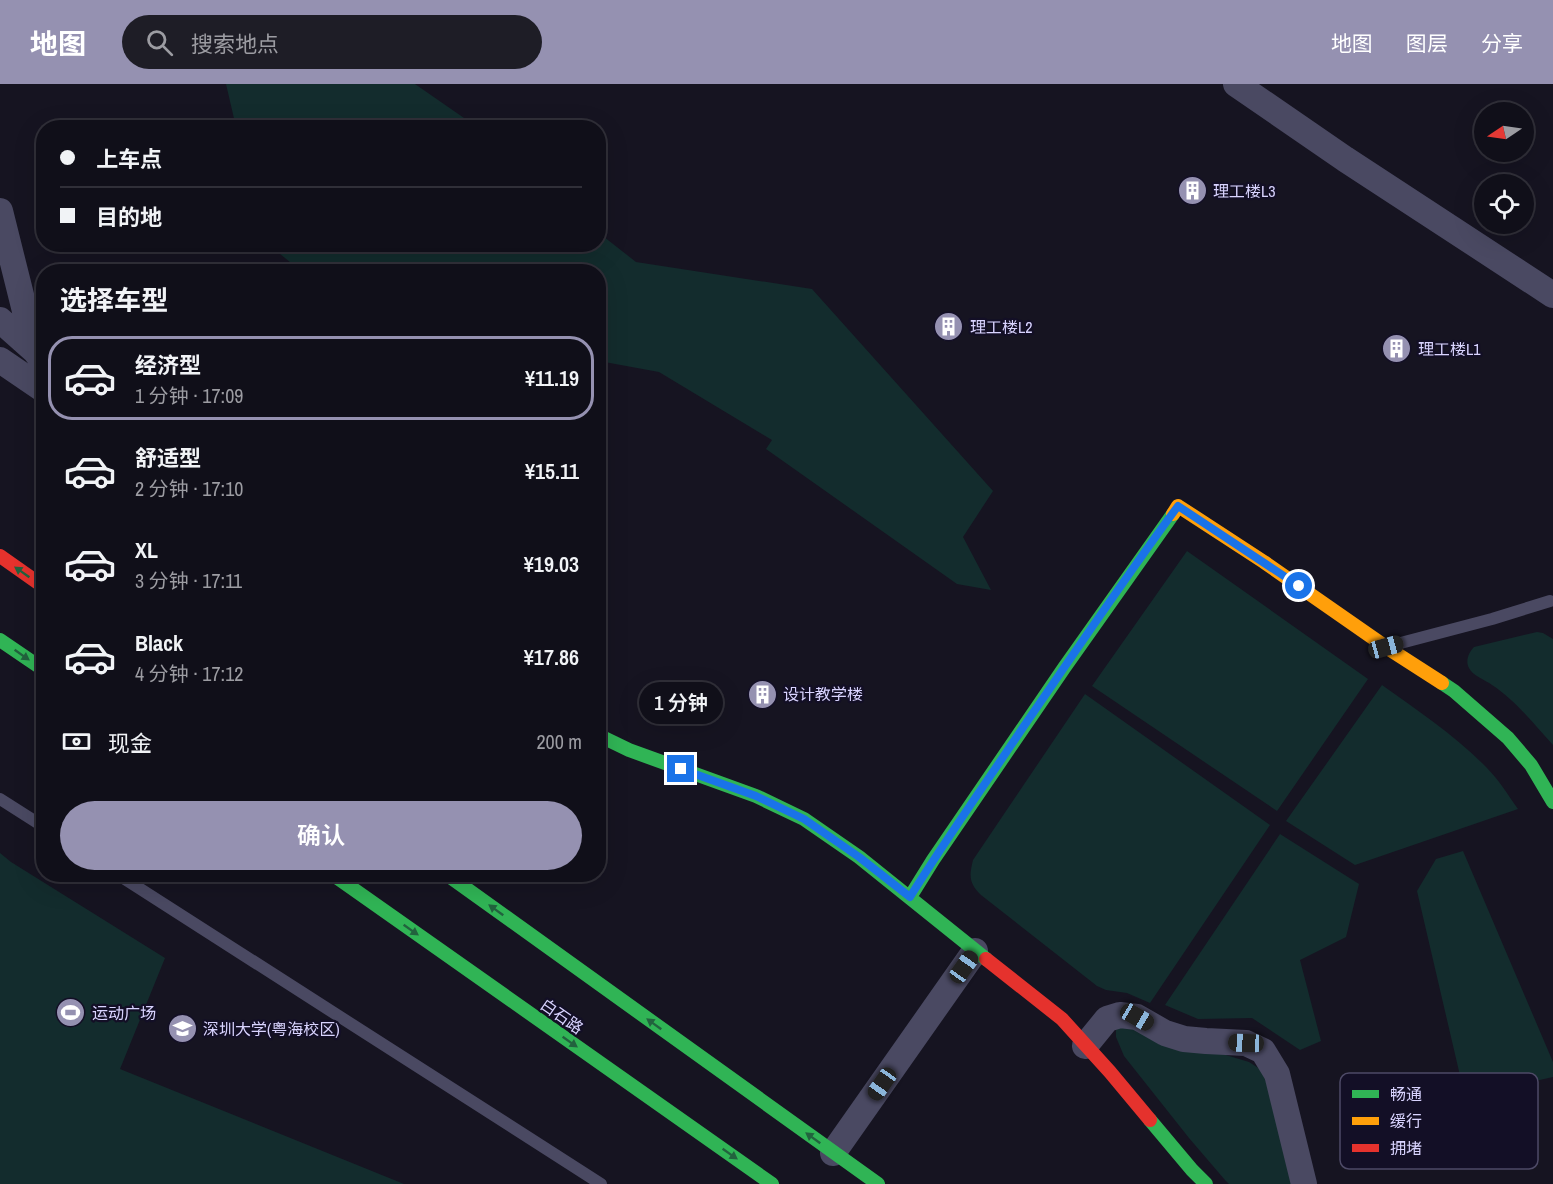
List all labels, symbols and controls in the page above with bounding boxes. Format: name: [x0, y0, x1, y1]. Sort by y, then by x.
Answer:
search box: [122, 15, 542, 69]
text: 地图: [30, 25, 86, 63]
icon: search: [143, 26, 176, 59]
text: 搜索地点: [191, 29, 279, 59]
text: 地图: [1331, 29, 1373, 58]
text: 图层: [1406, 29, 1448, 58]
text: 分享: [1481, 29, 1523, 58]
north arrow: [1474, 102, 1534, 162]
map controls: [1474, 102, 1534, 234]
text: 上车点: [96, 144, 162, 174]
button: locate: [1474, 174, 1534, 234]
building icon: 理工楼L3: [1176, 175, 1208, 207]
place label: 理工楼L3: [1213, 180, 1276, 202]
text: 目的地: [96, 202, 162, 232]
text: 选择车型: [60, 282, 168, 318]
building icon: 理工楼L2: [933, 311, 965, 343]
place label: 理工楼L2: [970, 316, 1033, 338]
building icon: 理工楼L1: [1381, 333, 1413, 365]
place label: 理工楼L1: [1418, 338, 1481, 360]
text: 经济型: [135, 350, 201, 380]
icon: car: [63, 351, 117, 405]
text: ¥11.19: [525, 363, 579, 393]
text: 1 分钟 · 17:09: [135, 382, 243, 409]
text: 舒适型: [135, 443, 201, 473]
icon: car: [63, 444, 117, 498]
text: ¥15.11: [525, 456, 579, 486]
text: 2 分钟 · 17:10: [135, 475, 243, 502]
text: XL: [135, 535, 158, 565]
icon: car: [63, 537, 117, 591]
text: ¥19.03: [524, 549, 579, 579]
one-way arrow: [14, 566, 30, 578]
text: 3 分钟 · 17:11: [135, 567, 242, 594]
route start: [1285, 572, 1312, 599]
text: Black: [135, 628, 183, 658]
icon: car: [63, 630, 117, 684]
car: [1366, 634, 1406, 660]
text: ¥17.86: [524, 642, 579, 672]
one-way arrow: [13, 649, 29, 661]
text: 4 分钟 · 17:12: [135, 660, 243, 687]
building icon: 设计教学楼: [746, 678, 778, 710]
callout: 1 分钟: [639, 682, 723, 724]
place label: 设计教学楼: [783, 683, 863, 705]
text: 1 分钟: [654, 689, 708, 716]
icon: cash: [60, 725, 93, 758]
text: 现金: [108, 728, 152, 758]
text: 200 m: [536, 728, 582, 755]
route end: [667, 755, 694, 782]
button: 确认: [60, 801, 582, 870]
one-way arrow: [489, 905, 504, 917]
one-way arrow: [402, 924, 418, 936]
car: [946, 947, 982, 987]
street label: 白石路: [536, 993, 588, 1039]
sports icon: 运动广场: [55, 997, 87, 1029]
car: [1117, 1000, 1157, 1034]
place label: 运动广场: [92, 1002, 156, 1024]
school or university icon: 深圳大学(粤海校区): [166, 1013, 198, 1045]
place label: 深圳大学(粤海校区): [203, 1018, 340, 1040]
one-way arrow: [647, 1019, 662, 1031]
car: [1228, 1033, 1264, 1053]
one-way arrow: [562, 1036, 578, 1048]
car: [864, 1064, 900, 1104]
legend: [1340, 1073, 1538, 1169]
text: 畅通: [1390, 1083, 1422, 1105]
text: 缓行: [1390, 1110, 1422, 1132]
one-way arrow: [805, 1133, 820, 1145]
text: 拥堵: [1390, 1137, 1422, 1159]
one-way arrow: [721, 1148, 737, 1160]

